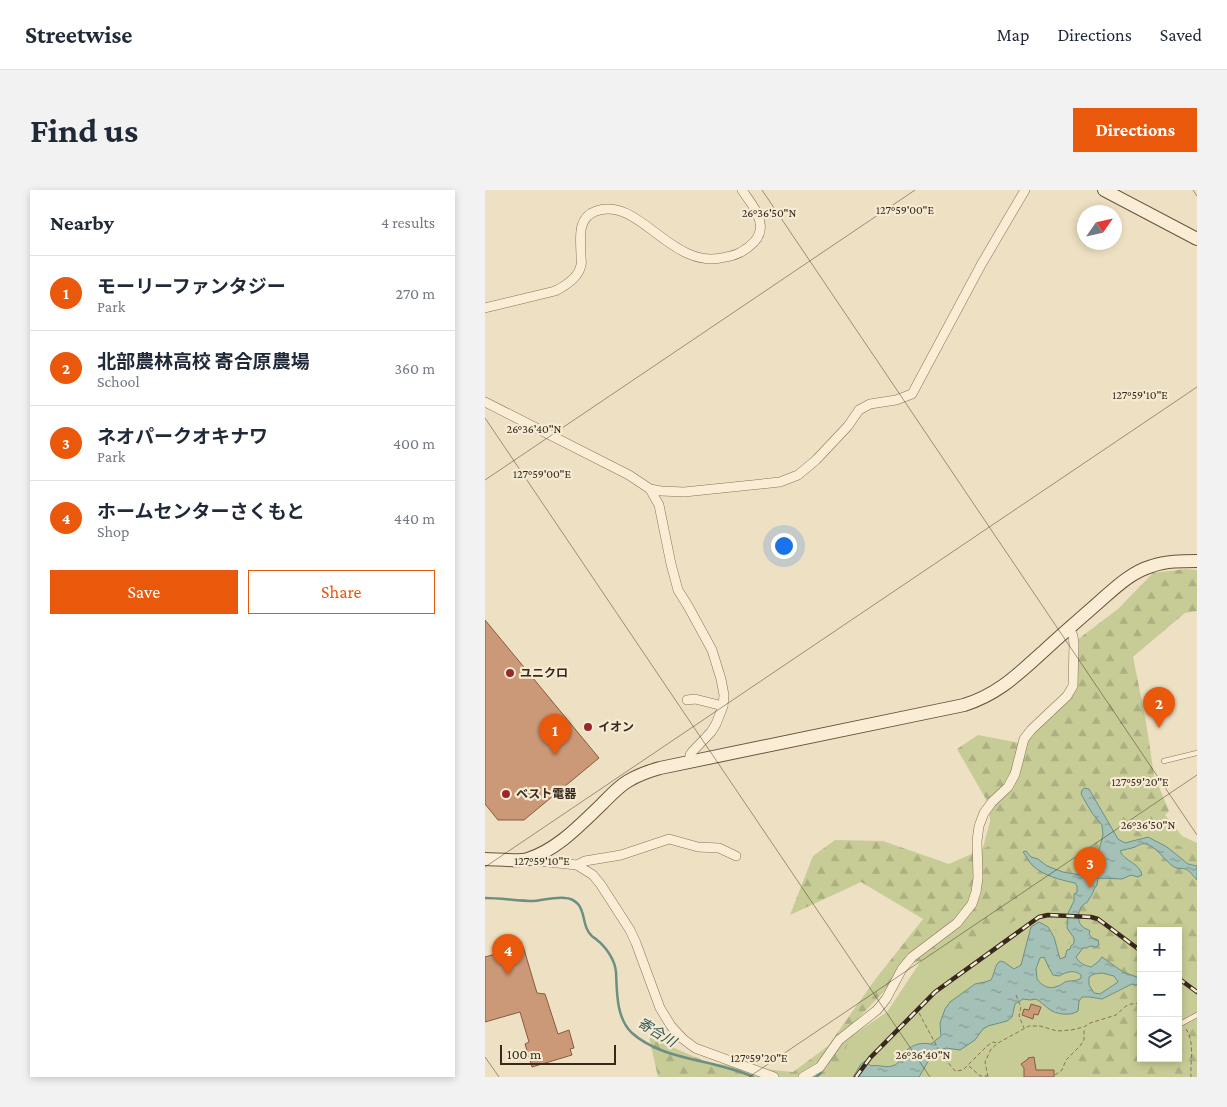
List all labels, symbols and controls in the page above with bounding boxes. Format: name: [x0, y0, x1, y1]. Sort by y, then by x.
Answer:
text: Streetwise: [25, 21, 132, 48]
text: Map: [997, 25, 1029, 45]
text: Directions: [1057, 25, 1132, 45]
text: Saved: [1160, 25, 1202, 45]
button: Directions: [1073, 108, 1197, 152]
text: Find us: [30, 111, 138, 150]
text: 127°59'00"E: [876, 203, 934, 217]
north arrow: [1077, 205, 1122, 250]
text: 26°36'50"N: [742, 206, 796, 220]
text: Nearby: [50, 211, 114, 235]
text: 4 results: [381, 214, 435, 231]
text: モーリーファンタジー: [97, 276, 286, 297]
text: 1: [63, 285, 69, 302]
text: 270 m: [396, 285, 435, 302]
text: Park: [97, 298, 125, 315]
text: 北部農林高校 寄合原農場: [97, 351, 310, 372]
text: 2: [62, 360, 70, 377]
text: 360 m: [394, 360, 435, 377]
text: School: [97, 373, 140, 390]
text: 127°59'10"E: [1112, 388, 1168, 402]
text: 26°36'40"N: [507, 422, 562, 436]
text: ネオパークオキナワ: [97, 426, 268, 447]
text: 3: [62, 435, 70, 452]
text: 400 m: [393, 435, 435, 452]
text: Park: [97, 448, 125, 465]
text: 127°59'00"E: [513, 467, 571, 481]
text: ホームセンターさくもと: [97, 501, 305, 522]
text: 4: [62, 510, 70, 527]
text: 440 m: [394, 510, 435, 527]
text: Shop: [97, 523, 129, 540]
your location: [771, 533, 797, 559]
button: Save: [50, 570, 238, 614]
button: Share: [248, 570, 435, 614]
place label: ユニクロ: [520, 666, 568, 680]
marker: ユニクロ: [504, 667, 516, 679]
pin: 2: [1143, 687, 1175, 728]
pin: 1: [539, 714, 571, 755]
place label: イオン: [598, 720, 634, 734]
marker: イオン: [582, 721, 594, 733]
text: 127°59'20"E: [1111, 775, 1169, 789]
place label: ベスト電器: [516, 787, 577, 801]
marker: ベスト電器: [500, 788, 512, 800]
text: 26°36'50"N: [1121, 818, 1175, 832]
pin: 3: [1074, 847, 1106, 888]
text: 127°59'10"E: [514, 854, 570, 868]
map controls: [1137, 927, 1182, 1062]
button: +: [1137, 927, 1182, 972]
pin: 4: [492, 934, 524, 975]
button: −: [1137, 972, 1182, 1017]
water label: 寄合川: [635, 1014, 681, 1051]
button: layers: [1137, 1017, 1182, 1062]
scale bar: [500, 1042, 616, 1065]
text: 100 m: [507, 1046, 541, 1062]
text: 26°36'40"N: [896, 1048, 951, 1062]
text: 127°59'20"E: [730, 1051, 788, 1065]

